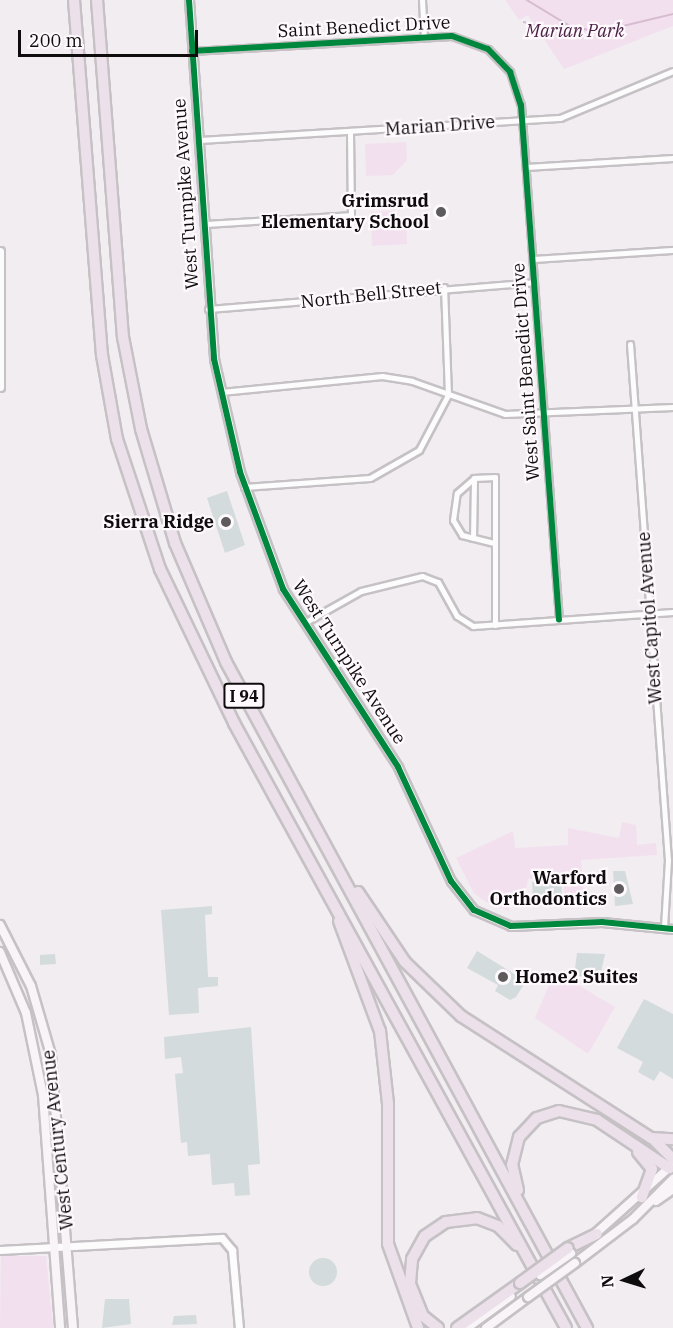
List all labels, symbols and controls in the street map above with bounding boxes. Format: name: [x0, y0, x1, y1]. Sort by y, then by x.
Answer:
street label: Saint Benedict Drive: [277, 12, 451, 42]
scale bar: [21, 18, 201, 56]
park label: Marian Park: [526, 20, 624, 42]
text: 200 m: [29, 29, 83, 52]
street label: West Turnpike Avenue: [169, 98, 203, 290]
street label: Marian Drive: [384, 111, 496, 141]
place label: Grimsrud Elementary School: [261, 191, 429, 234]
marker: Grimsrud Elementary School: [434, 205, 448, 219]
street label: West Saint Benedict Drive: [508, 262, 544, 482]
street label: North Bell Street: [300, 277, 442, 313]
place label: Sierra Ridge: [103, 511, 214, 533]
marker: Sierra Ridge: [219, 515, 233, 529]
street label: West Capitol Avenue: [633, 531, 667, 705]
street label: West Turnpike Avenue: [288, 576, 410, 748]
road number: I 94: [223, 683, 265, 709]
place label: Warford Orthodontics: [490, 868, 607, 910]
marker: Warford Orthodontics: [612, 882, 626, 896]
place label: Home2 Suites: [515, 966, 638, 988]
marker: Home2 Suites: [496, 970, 510, 984]
street label: West Century Avenue: [38, 1049, 78, 1231]
north arrow: [595, 1250, 655, 1310]
text: N: [597, 1274, 617, 1288]

